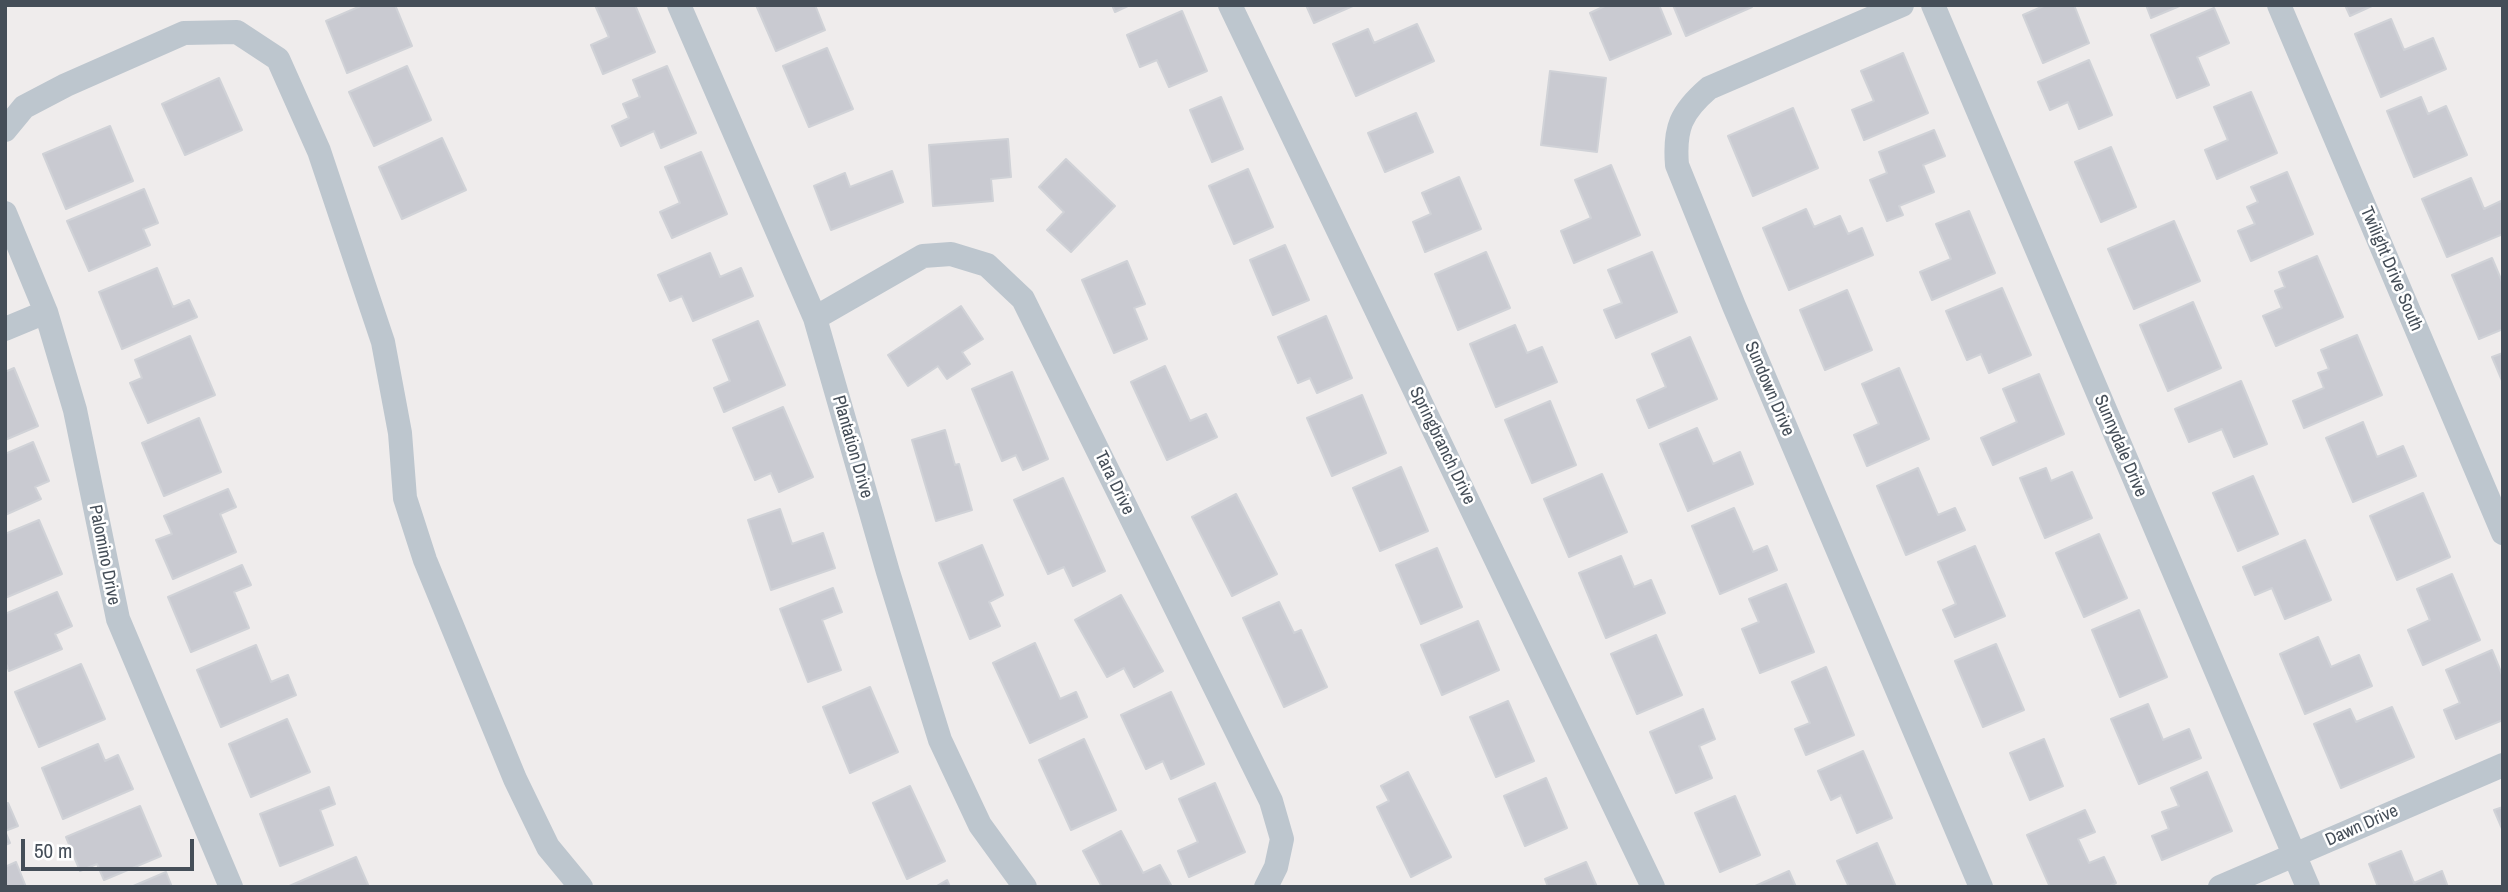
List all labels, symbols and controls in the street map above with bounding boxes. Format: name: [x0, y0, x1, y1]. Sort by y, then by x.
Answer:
street label: Twilight Drive South: [2355, 204, 2427, 334]
street label: Sundown Drive: [1739, 338, 1799, 440]
street label: Springbranch Drive: [1404, 384, 1480, 508]
street label: Sunnydale Drive: [2089, 392, 2151, 500]
street label: Plantation Drive: [827, 393, 877, 501]
street label: Tara Drive: [1089, 448, 1139, 518]
street label: Palomino Drive: [84, 503, 124, 607]
street label: Dawn Drive: [2322, 800, 2402, 852]
scale bar: [24, 826, 198, 870]
text: 50 m: [34, 836, 72, 865]

